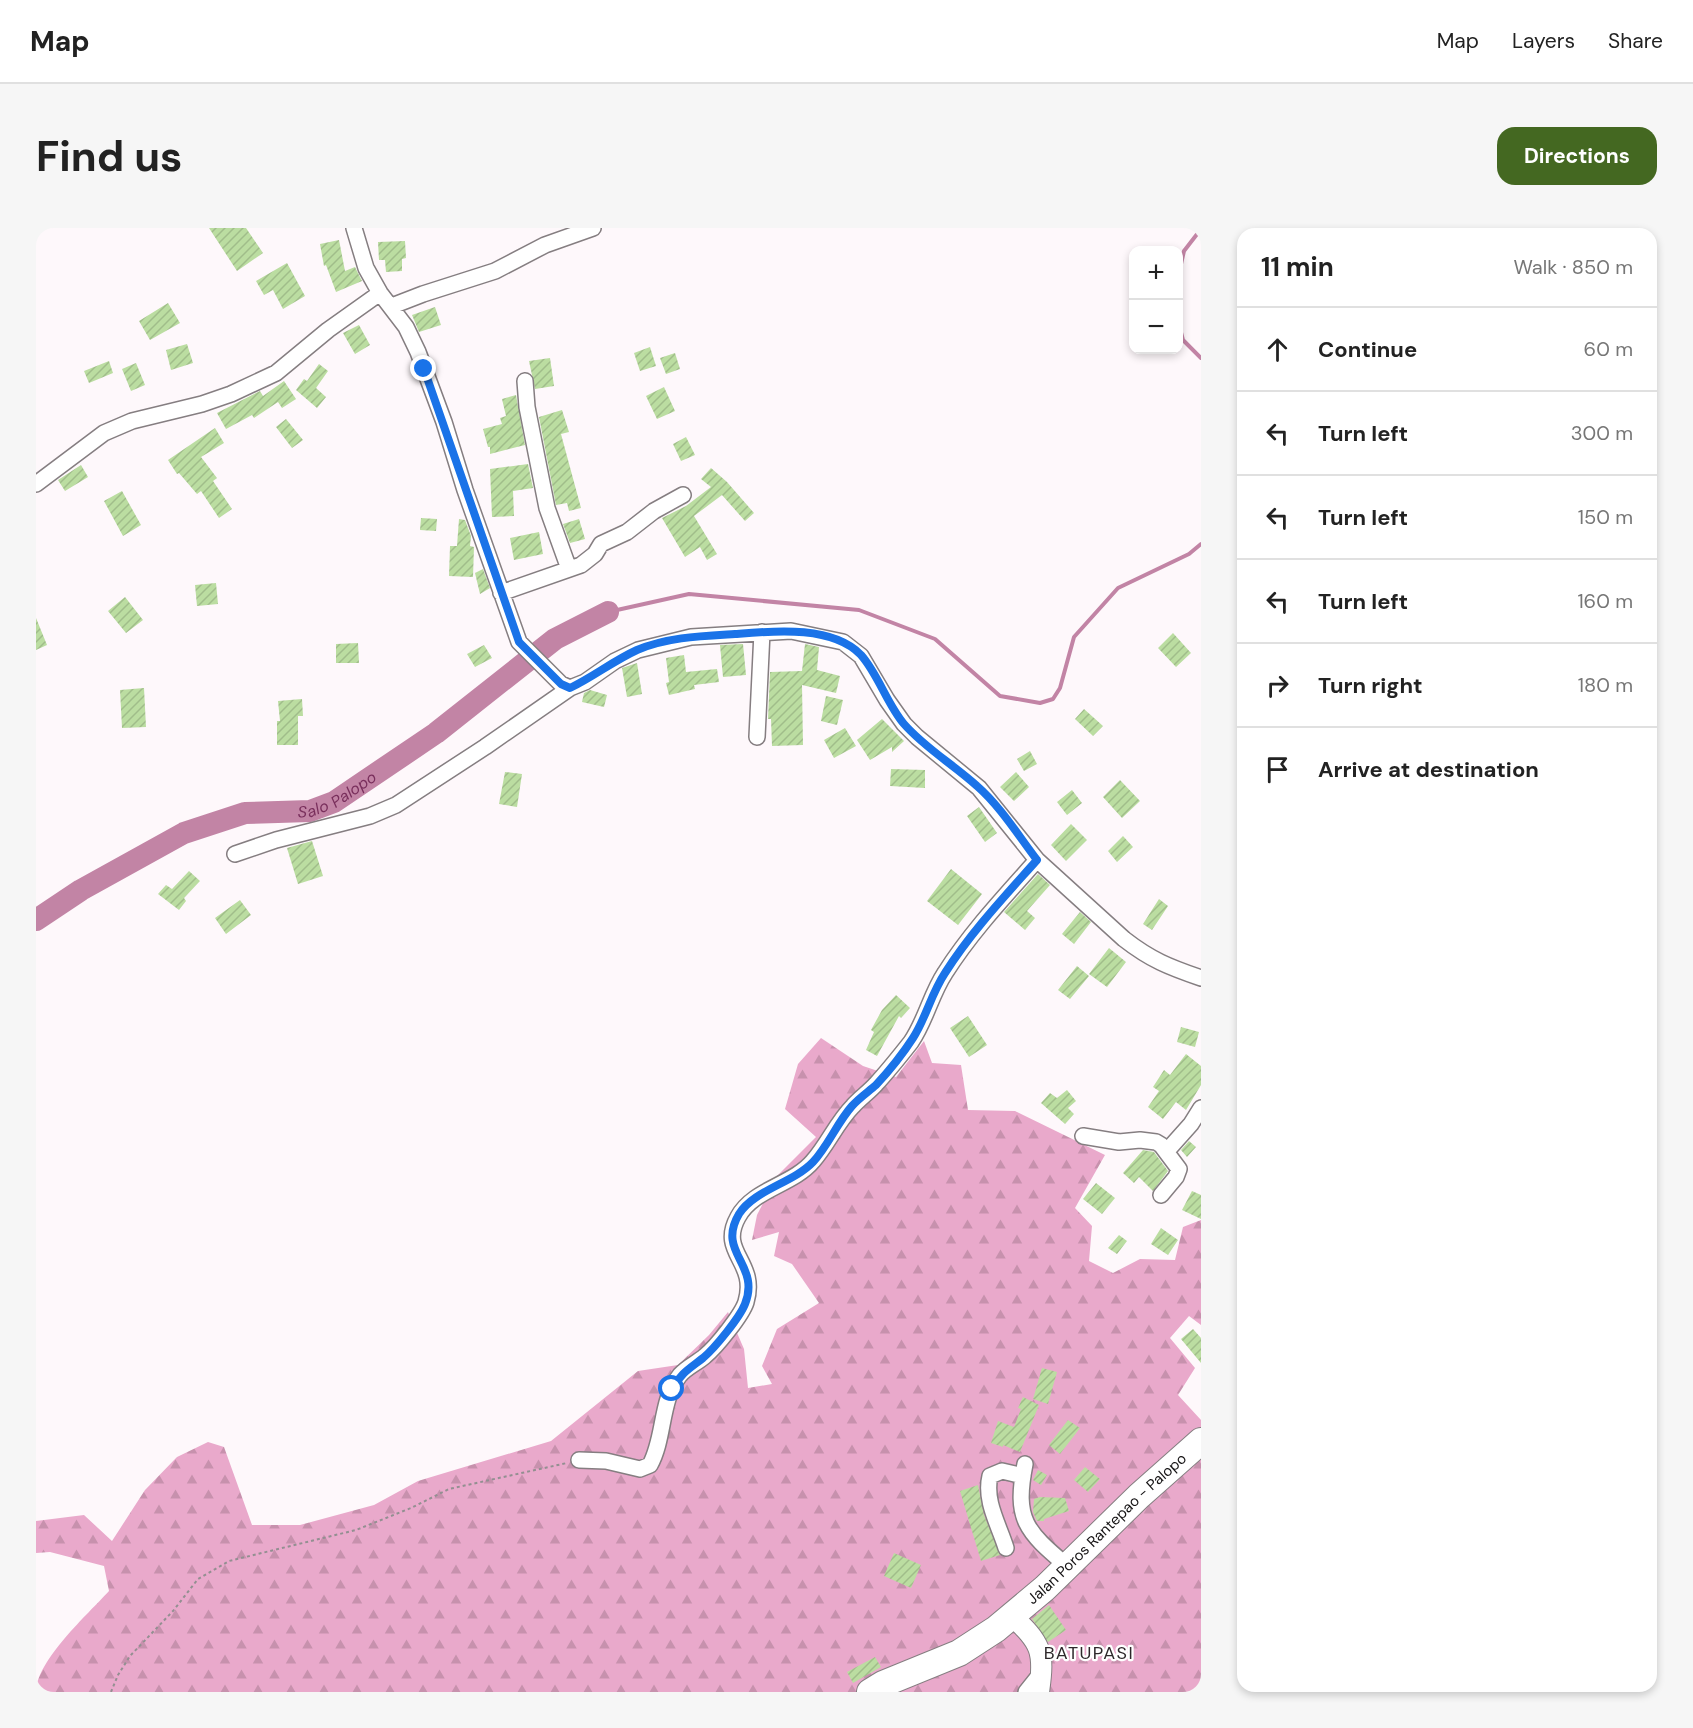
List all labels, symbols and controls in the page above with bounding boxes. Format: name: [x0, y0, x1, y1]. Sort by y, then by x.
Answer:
text: Map: [30, 23, 90, 60]
text: Map: [1437, 27, 1479, 55]
text: Layers: [1512, 27, 1575, 55]
text: Share: [1608, 27, 1663, 55]
button: Directions: [1497, 127, 1657, 185]
text: Find us: [36, 129, 182, 184]
map controls: [1129, 246, 1183, 354]
button: +: [1129, 246, 1183, 300]
text: 11 min: [1261, 250, 1334, 284]
text: Walk · 850 m: [1513, 254, 1633, 280]
button: −: [1129, 300, 1183, 354]
icon: ahead: [1261, 333, 1294, 366]
text: Continue: [1318, 335, 1417, 364]
text: 60 m: [1584, 336, 1633, 362]
route end: [410, 355, 436, 381]
icon: left: [1261, 417, 1294, 450]
text: Turn left: [1318, 419, 1408, 448]
text: 300 m: [1571, 420, 1633, 446]
icon: left: [1261, 501, 1294, 534]
text: Turn left: [1318, 503, 1408, 532]
text: 150 m: [1578, 504, 1633, 530]
icon: left: [1261, 585, 1294, 618]
text: Turn left: [1318, 587, 1408, 616]
text: 160 m: [1577, 588, 1633, 614]
icon: right: [1261, 669, 1294, 702]
text: Turn right: [1318, 671, 1423, 700]
text: 180 m: [1578, 672, 1633, 698]
icon: arrive: [1261, 753, 1294, 786]
text: Arrive at destination: [1318, 755, 1539, 784]
water label: Salo Palopo: [297, 766, 380, 822]
route start: [658, 1375, 684, 1401]
street label: Jalan Poros Rantepao - Palopo: [1023, 1449, 1191, 1609]
district label: BATUPASI: [1044, 1641, 1134, 1665]

